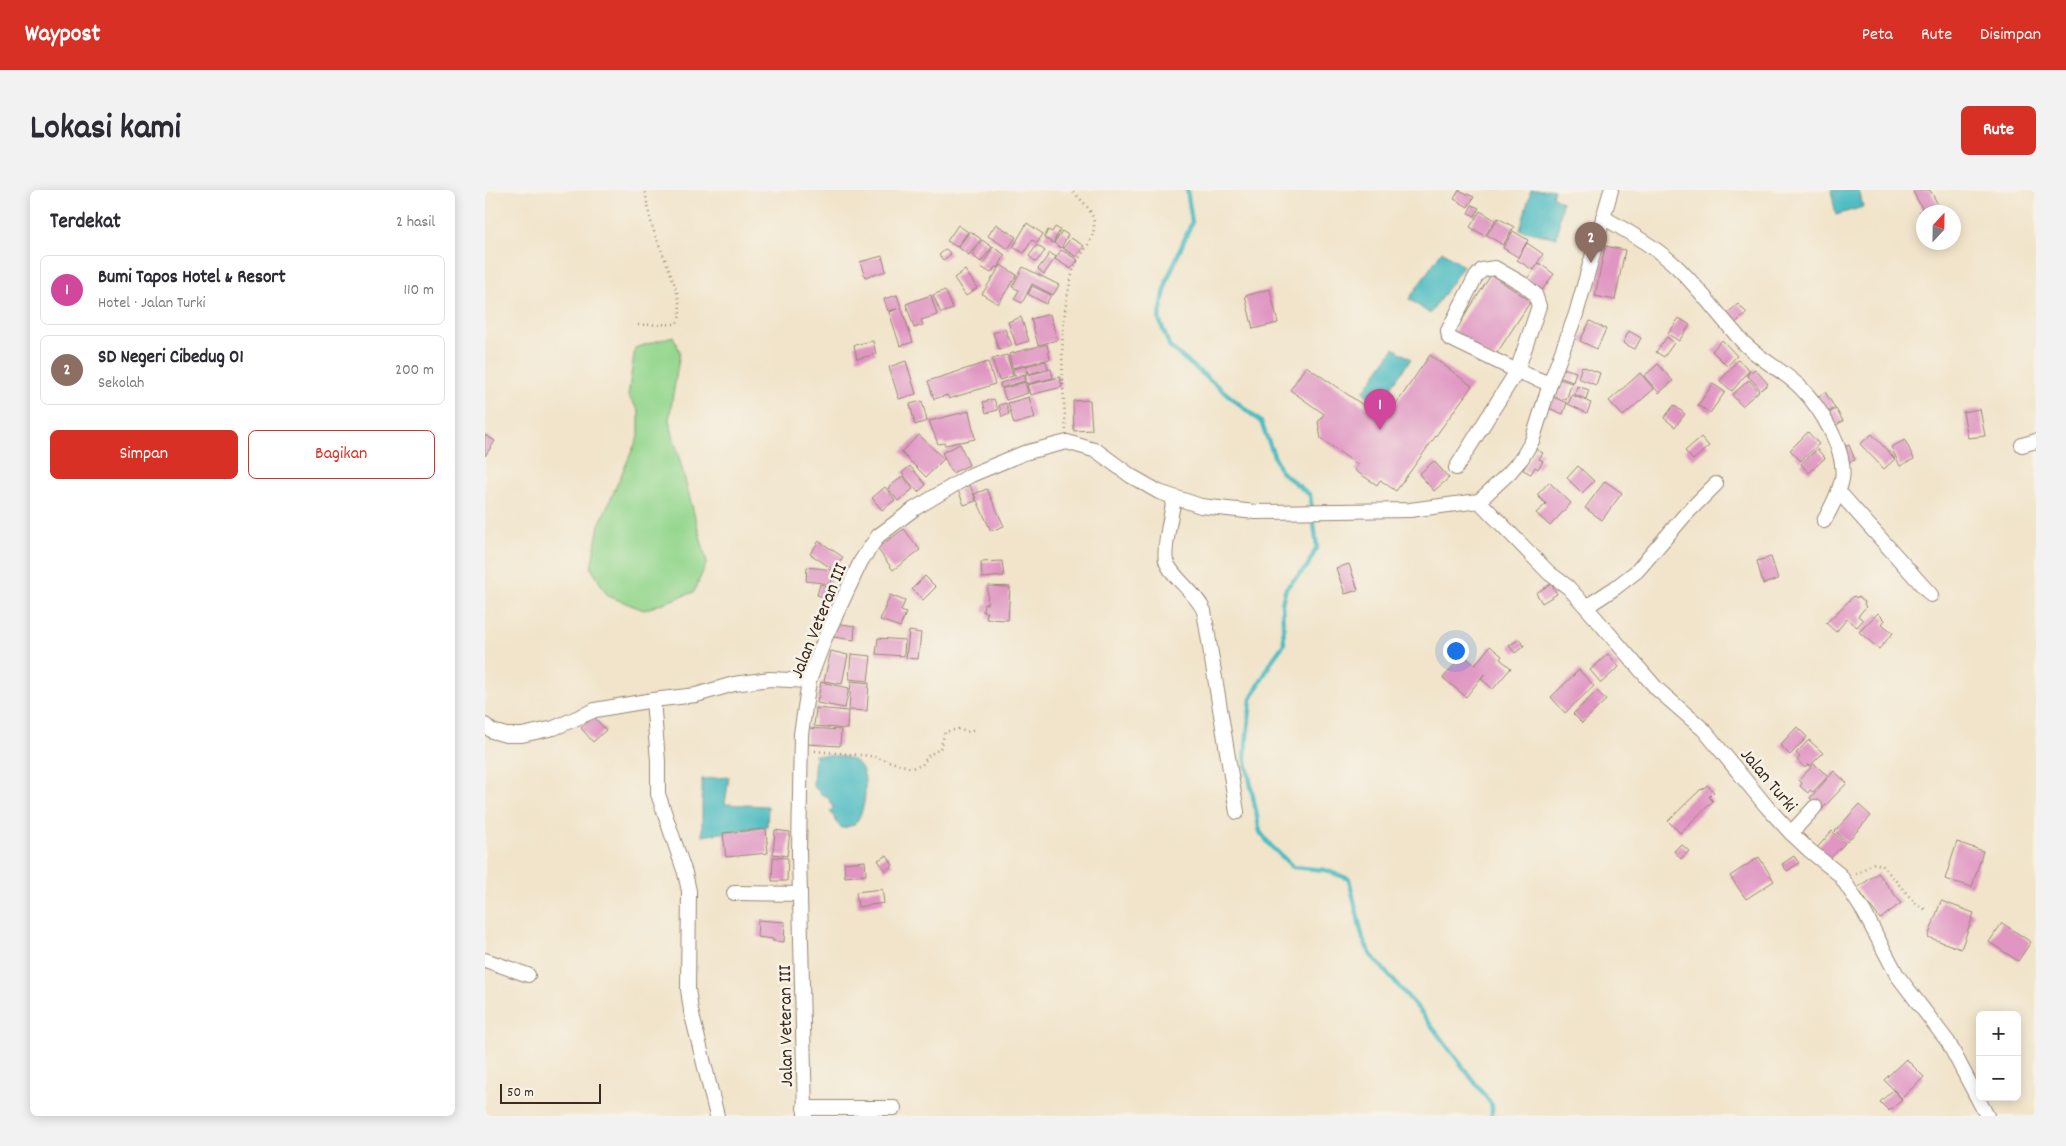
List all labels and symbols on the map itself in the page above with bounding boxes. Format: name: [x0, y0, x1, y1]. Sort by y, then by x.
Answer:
north arrow: [1916, 205, 1961, 250]
pin: 2: [1575, 222, 1607, 263]
pin: 1: [1364, 389, 1396, 430]
street label: Jalan Veteran III: [785, 560, 856, 683]
your location: [1443, 638, 1469, 664]
street label: Jalan Turki: [1732, 743, 1803, 820]
street label: Jalan Veteran III: [773, 965, 802, 1087]
scale bar: [500, 1081, 601, 1104]

